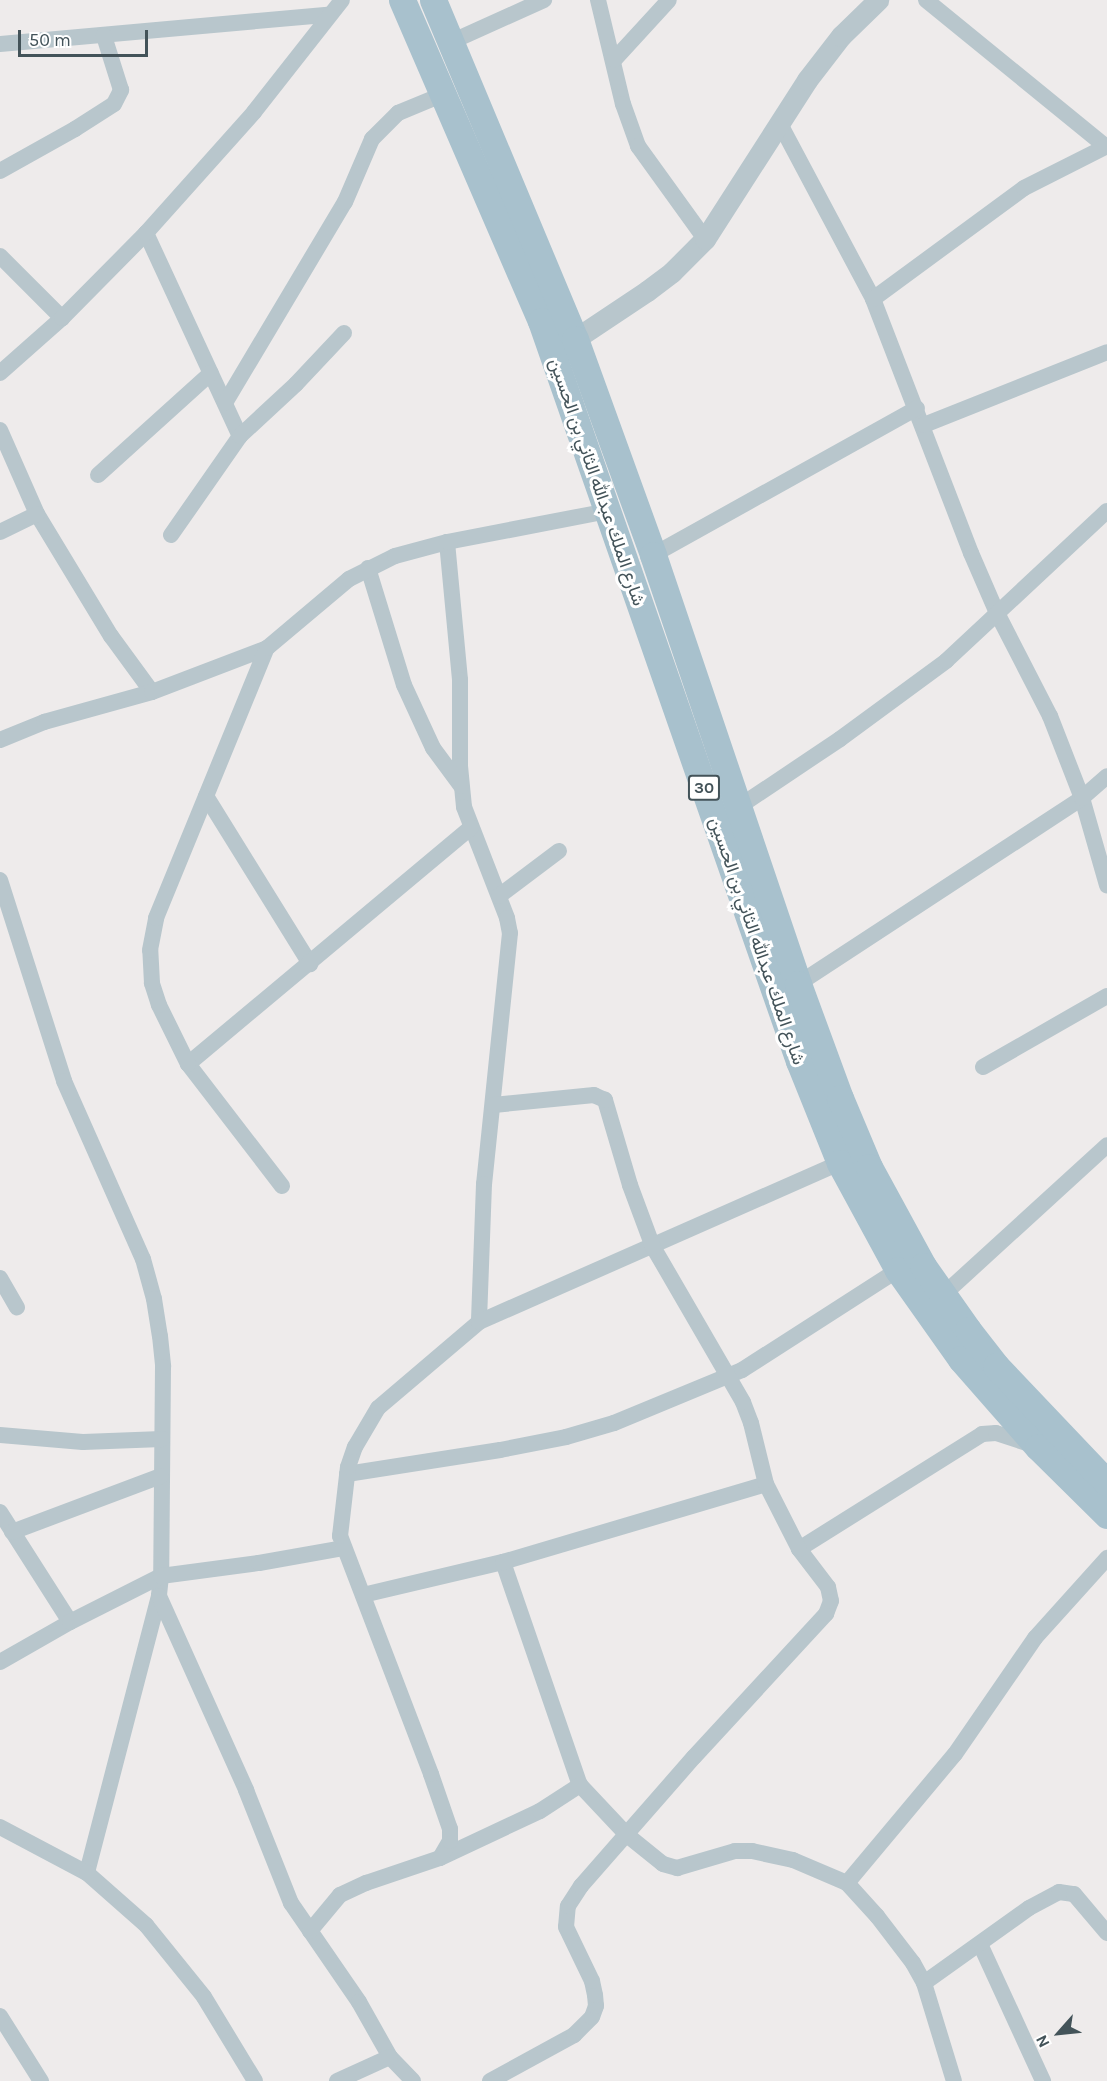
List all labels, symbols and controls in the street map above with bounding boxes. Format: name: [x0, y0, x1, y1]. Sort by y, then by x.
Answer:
scale bar: [21, 18, 152, 56]
text: 50 m: [29, 29, 71, 51]
street label: شارع الملك عبدالله الثاني بن الحسين: [544, 355, 650, 609]
road number: 30: [688, 775, 720, 801]
street label: شارع الملك عبدالله الثاني بن الحسين: [704, 814, 810, 1068]
north arrow: [1029, 2003, 1089, 2063]
text: N: [1031, 2032, 1054, 2051]

